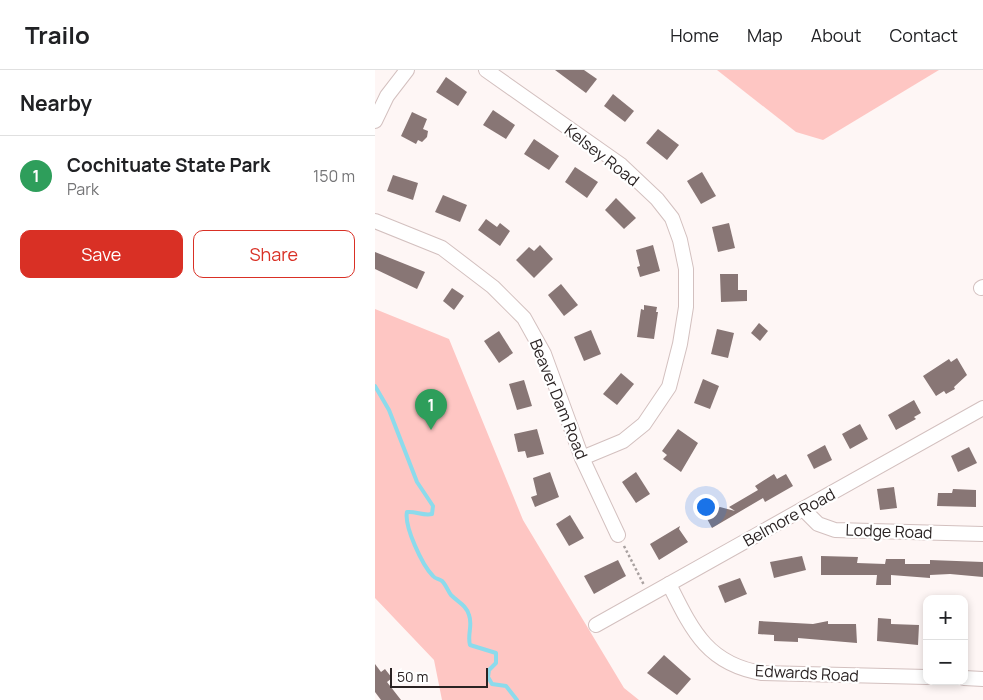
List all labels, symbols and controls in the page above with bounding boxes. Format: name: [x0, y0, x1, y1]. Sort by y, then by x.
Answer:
text: Trailo: [25, 18, 90, 51]
text: Home: [670, 23, 719, 47]
text: Map: [747, 23, 783, 47]
text: About: [811, 23, 861, 47]
text: Contact: [889, 23, 958, 47]
text: Nearby: [20, 89, 92, 117]
street label: Kelsey Road: [560, 119, 644, 191]
text: Cochituate State Park: [67, 152, 270, 178]
text: 1: [32, 165, 40, 187]
text: 150 m: [313, 165, 355, 187]
text: Park: [67, 178, 99, 200]
button: Save: [20, 230, 183, 278]
button: Share: [193, 230, 355, 278]
street label: Beaver Dam Road: [525, 336, 593, 462]
pin: 1: [415, 389, 447, 430]
street label: Belmore Road: [739, 483, 839, 551]
your location: [693, 494, 719, 520]
street label: Lodge Road: [845, 518, 933, 544]
map controls: [923, 595, 968, 685]
button: +: [923, 595, 968, 640]
button: −: [923, 640, 968, 685]
street label: Edwards Road: [755, 659, 859, 687]
scale bar: [390, 665, 487, 688]
text: 50 m: [397, 667, 428, 686]

